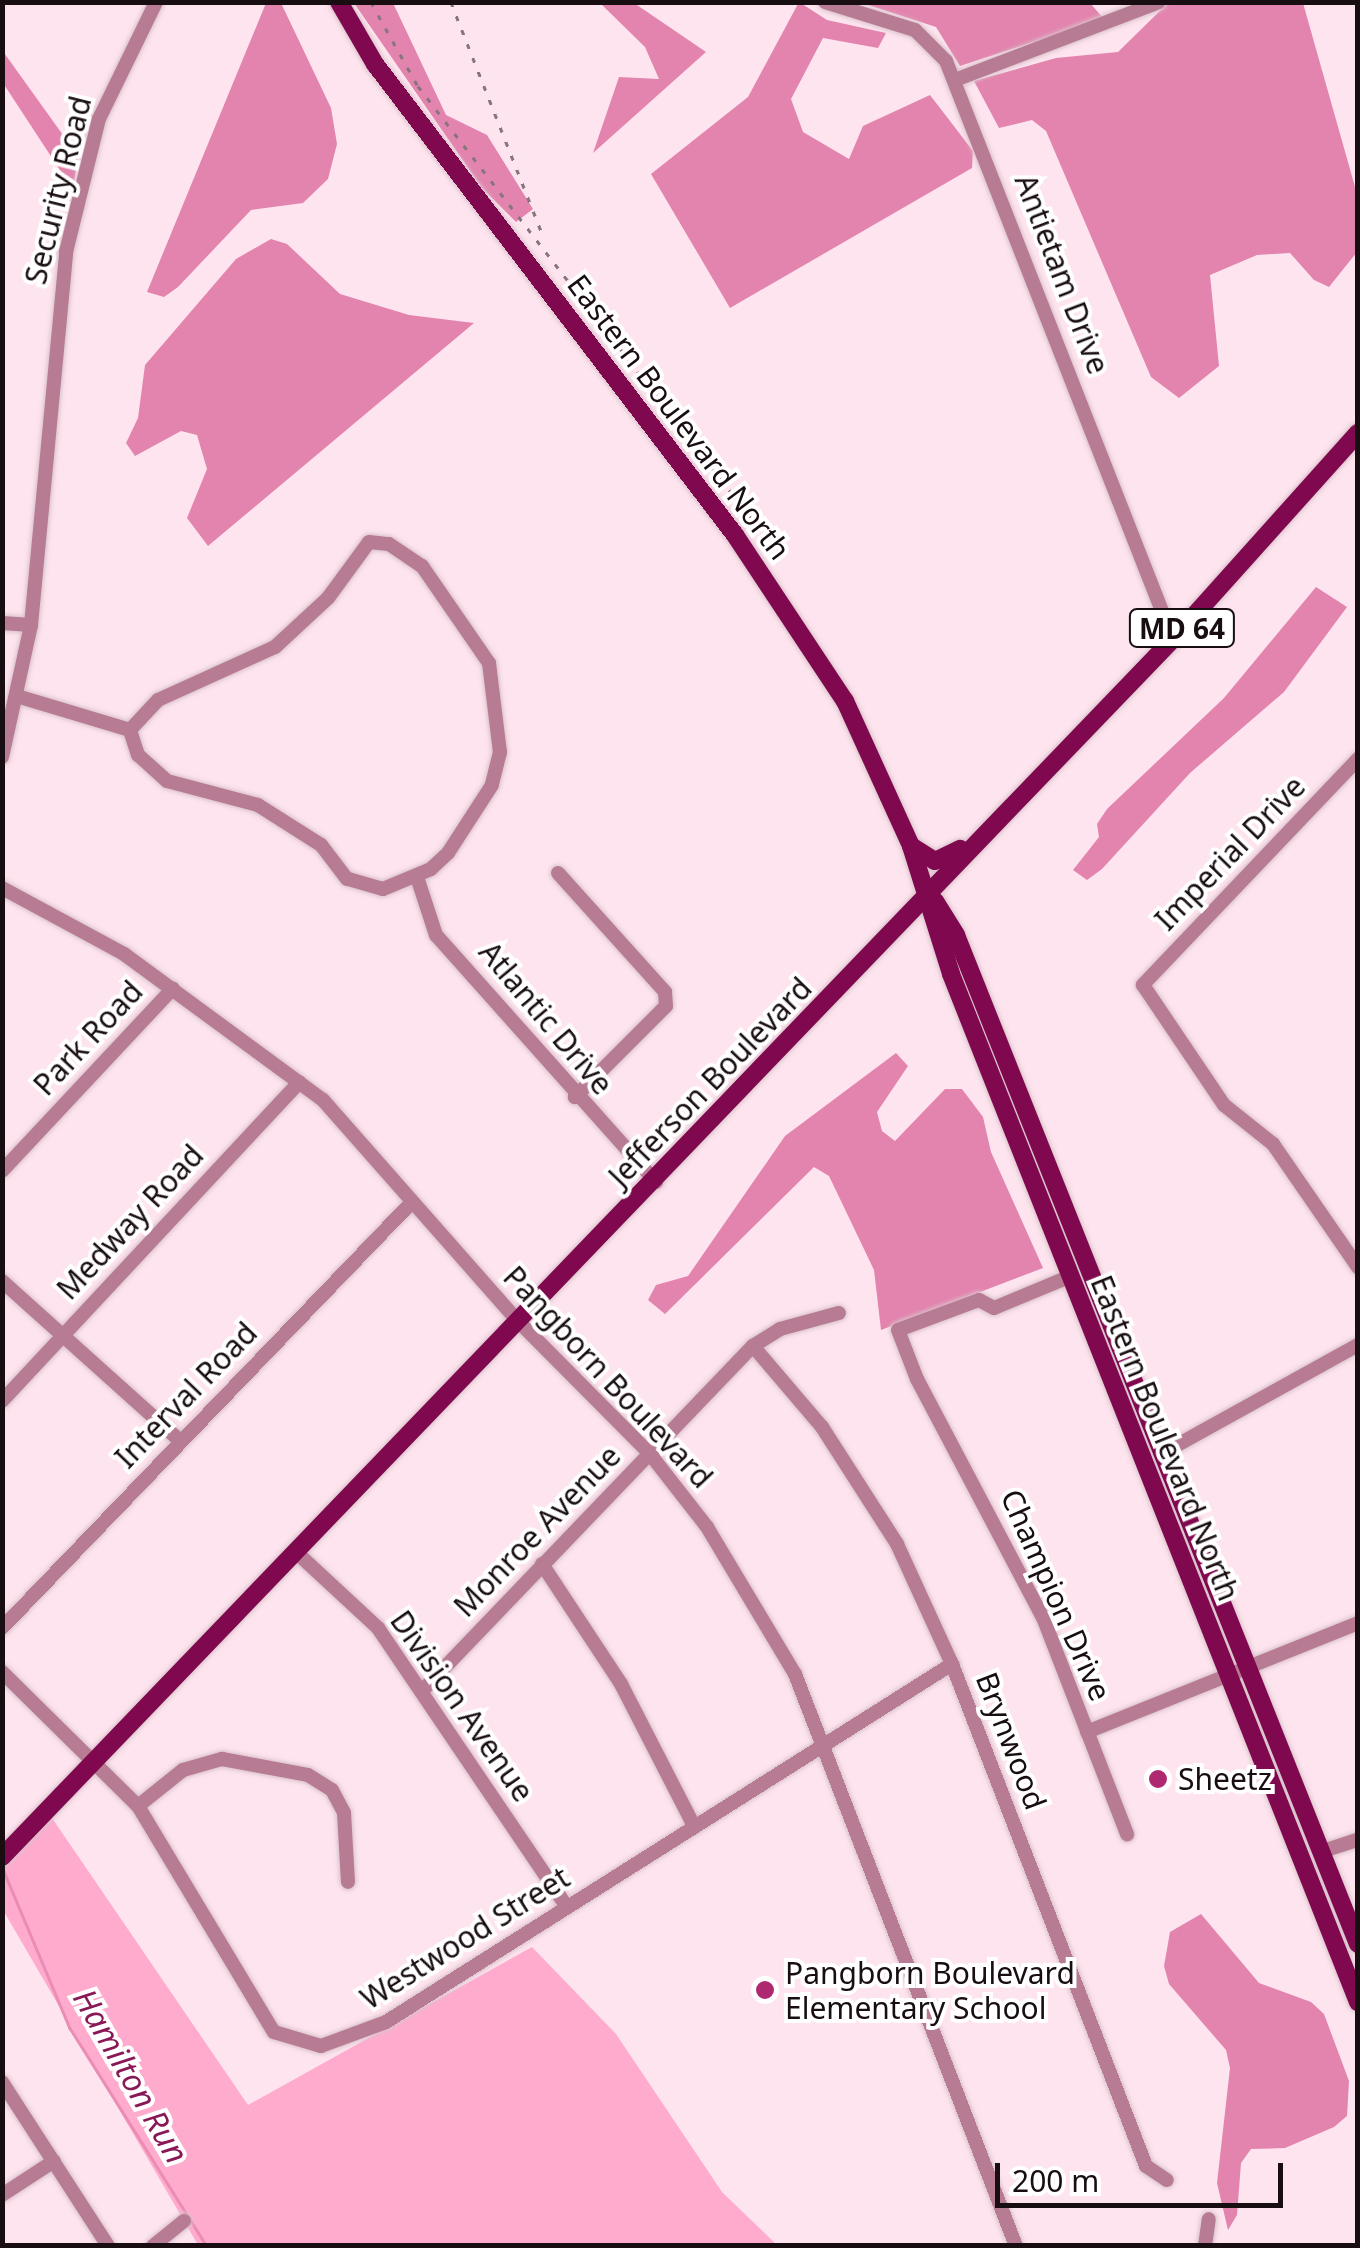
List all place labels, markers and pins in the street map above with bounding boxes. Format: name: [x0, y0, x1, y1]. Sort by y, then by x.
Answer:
place label: Sheetz: [1178, 1761, 1272, 1797]
marker: Sheetz: [1147, 1768, 1169, 1790]
place label: Pangborn Boulevard Elementary School: [785, 1955, 1075, 2026]
marker: Pangborn Boulevard Elementary School: [754, 1979, 776, 2001]

